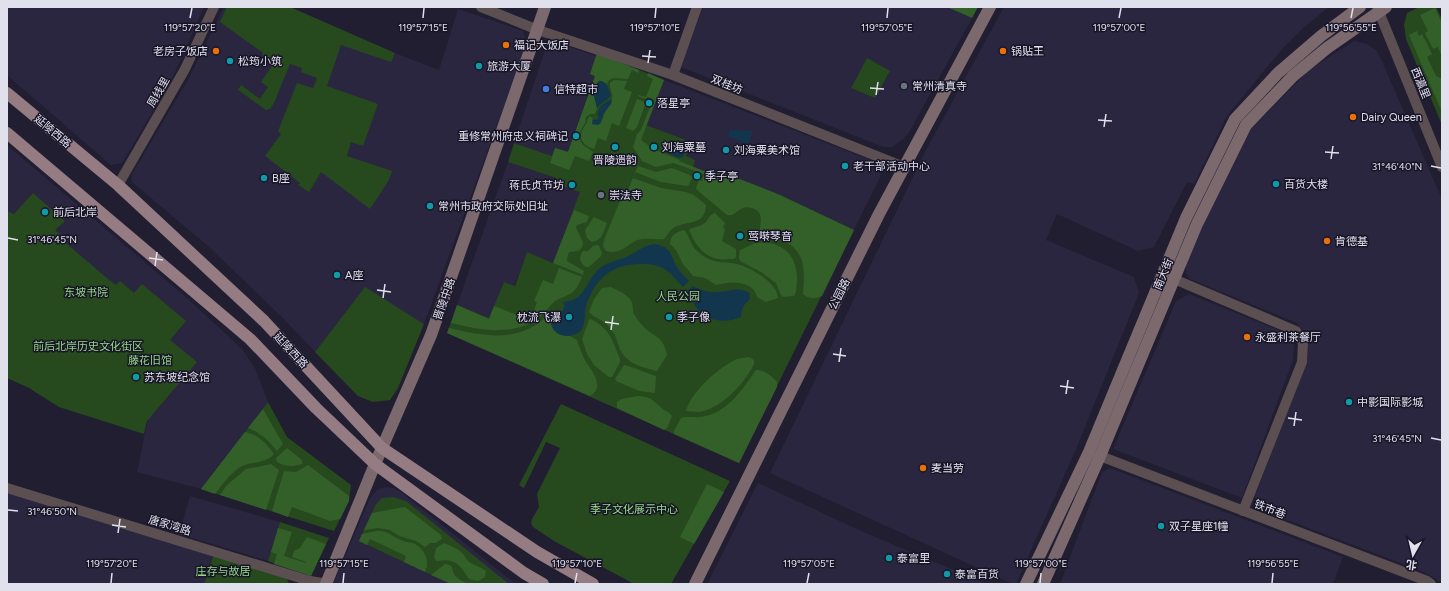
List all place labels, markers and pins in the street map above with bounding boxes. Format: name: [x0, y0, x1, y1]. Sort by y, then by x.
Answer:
place label: 福记大饭店: [514, 39, 569, 52]
marker: 福记大饭店: [501, 40, 511, 50]
place label: 老房子饭店: [153, 45, 208, 58]
place label: 锅贴王: [1011, 45, 1044, 58]
marker: 老房子饭店: [211, 46, 221, 56]
marker: 锅贴王: [998, 46, 1008, 56]
place label: 松筠小筑: [238, 55, 282, 68]
marker: 松筠小筑: [225, 56, 235, 66]
place label: 旅游大厦: [487, 60, 531, 73]
marker: 旅游大厦: [474, 61, 484, 71]
place label: 常州清真寺: [912, 80, 967, 93]
marker: 常州清真寺: [899, 81, 909, 91]
place label: 信特超市: [554, 83, 598, 96]
marker: 信特超市: [541, 84, 551, 94]
place label: 落星亭: [657, 97, 690, 110]
marker: 落星亭: [644, 98, 654, 108]
place label: Dairy Queen: [1361, 111, 1422, 124]
marker: Dairy Queen: [1348, 112, 1358, 122]
place label: 重修常州府忠义祠碑记: [458, 130, 568, 143]
marker: 重修常州府忠义祠碑记: [571, 131, 581, 141]
place label: 刘海粟墓: [662, 141, 706, 154]
marker: 晋陵遗韵: [610, 142, 620, 152]
marker: 刘海粟墓: [649, 142, 659, 152]
place label: 刘海粟美术馆: [734, 144, 800, 157]
marker: 刘海粟美术馆: [721, 145, 731, 155]
place label: 晋陵遗韵: [593, 154, 637, 167]
place label: 老干部活动中心: [853, 160, 930, 173]
marker: 老干部活动中心: [840, 161, 850, 171]
place label: 季子亭: [705, 170, 738, 183]
marker: 季子亭: [692, 171, 702, 181]
place label: B座: [272, 172, 290, 185]
marker: B座: [259, 173, 269, 183]
place label: 百货大楼: [1284, 178, 1328, 191]
place label: 蒋氏贞节坊: [509, 179, 564, 192]
marker: 百货大楼: [1271, 179, 1281, 189]
marker: 蒋氏贞节坊: [567, 180, 577, 190]
place label: 崇法寺: [609, 189, 642, 202]
marker: 崇法寺: [596, 190, 606, 200]
place label: 常州市政府交际处旧址: [438, 200, 548, 213]
marker: 常州市政府交际处旧址: [425, 201, 435, 211]
place label: 前后北岸: [53, 206, 97, 219]
marker: 前后北岸: [40, 207, 50, 217]
place label: 莺啭琴音: [748, 230, 792, 243]
marker: 莺啭琴音: [735, 231, 745, 241]
place label: 肯德基: [1335, 235, 1368, 248]
marker: 肯德基: [1322, 236, 1332, 246]
place label: A座: [345, 269, 363, 282]
marker: A座: [332, 270, 342, 280]
place label: 枕流飞瀑: [517, 311, 561, 324]
place label: 季子像: [677, 311, 710, 324]
marker: 枕流飞瀑: [564, 312, 574, 322]
marker: 季子像: [664, 312, 674, 322]
place label: 永盛利茶餐厅: [1255, 331, 1321, 344]
marker: 永盛利茶餐厅: [1242, 332, 1252, 342]
place label: 苏东坡纪念馆: [144, 371, 210, 384]
marker: 苏东坡纪念馆: [131, 372, 141, 382]
place label: 中影国际影城: [1357, 396, 1423, 409]
marker: 中影国际影城: [1344, 397, 1354, 407]
place label: 麦当劳: [931, 462, 964, 475]
marker: 麦当劳: [918, 463, 928, 473]
place label: 双子星座1幢: [1169, 520, 1229, 533]
marker: 双子星座1幢: [1156, 521, 1166, 531]
place label: 泰富里: [897, 552, 930, 565]
marker: 泰富里: [884, 553, 894, 563]
place label: 泰富百货: [955, 568, 999, 581]
marker: 泰富百货: [942, 569, 952, 579]

